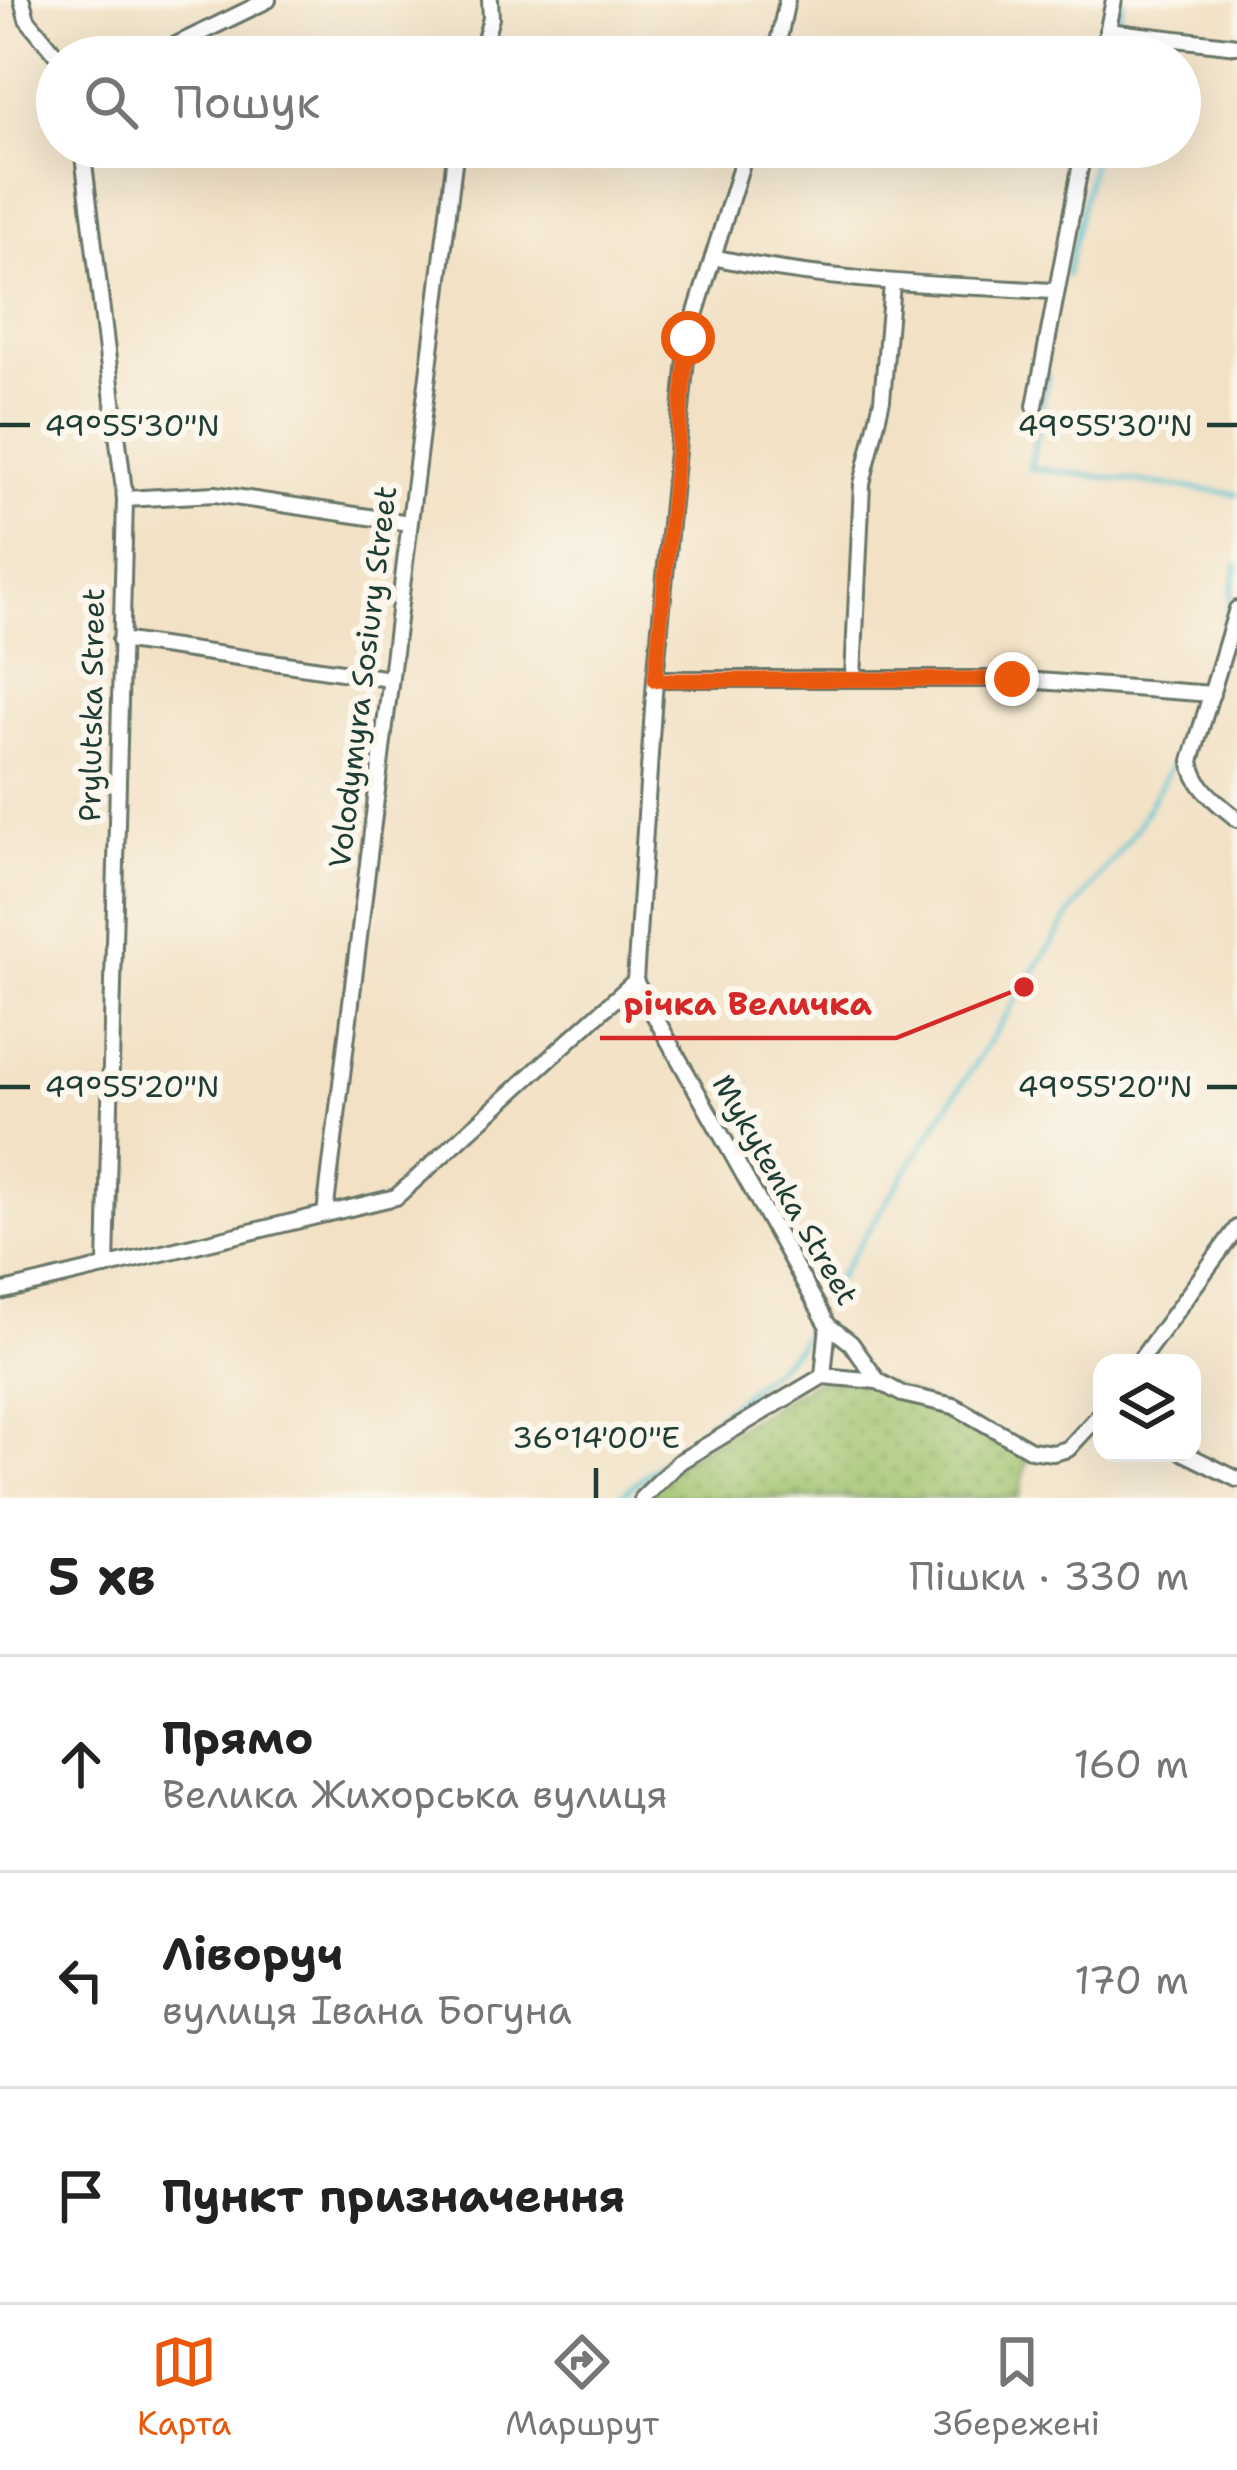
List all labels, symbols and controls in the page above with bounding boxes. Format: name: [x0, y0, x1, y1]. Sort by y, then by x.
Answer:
search box: [36, 36, 1201, 168]
icon: search: [78, 69, 144, 135]
text: Пошук: [174, 72, 320, 132]
route start: [661, 311, 715, 365]
text: 49°55'30"N: [44, 405, 220, 446]
text: 49°55'30"N: [1017, 405, 1193, 446]
street label: Volodymyra Sosiury Street: [319, 484, 406, 870]
street label: Prylutska Street: [69, 588, 114, 822]
route end: [985, 652, 1039, 706]
callout: річка Величка: [600, 969, 896, 1038]
text: річка Величка: [624, 981, 873, 1026]
text: 49°55'20"N: [45, 1066, 219, 1107]
text: 49°55'20"N: [1018, 1066, 1192, 1107]
street label: Mykytenka Street: [703, 1067, 868, 1312]
map controls: [1093, 1354, 1201, 1462]
button: layers: [1093, 1354, 1201, 1462]
text: 36°14'00"E: [512, 1417, 680, 1458]
text: 5 хв: [48, 1542, 155, 1610]
text: Пішки · 330 m: [909, 1550, 1189, 1602]
text: Прямо: [162, 1708, 313, 1768]
icon: ahead: [48, 1731, 114, 1797]
text: 160 m: [1074, 1738, 1189, 1790]
text: Велика Жихорська вулиця: [162, 1768, 668, 1820]
text: Ліворуч: [162, 1924, 343, 1984]
icon: left: [48, 1947, 114, 2013]
text: 170 m: [1074, 1954, 1189, 2006]
text: вулиця Івана Богуна: [162, 1984, 572, 2036]
icon: arrive: [48, 2163, 114, 2229]
text: Пункт призначення: [162, 2166, 625, 2226]
tab: Карта: [137, 2329, 231, 2446]
tab: Маршрут: [505, 2329, 659, 2446]
tab: Збережені: [933, 2329, 1100, 2446]

